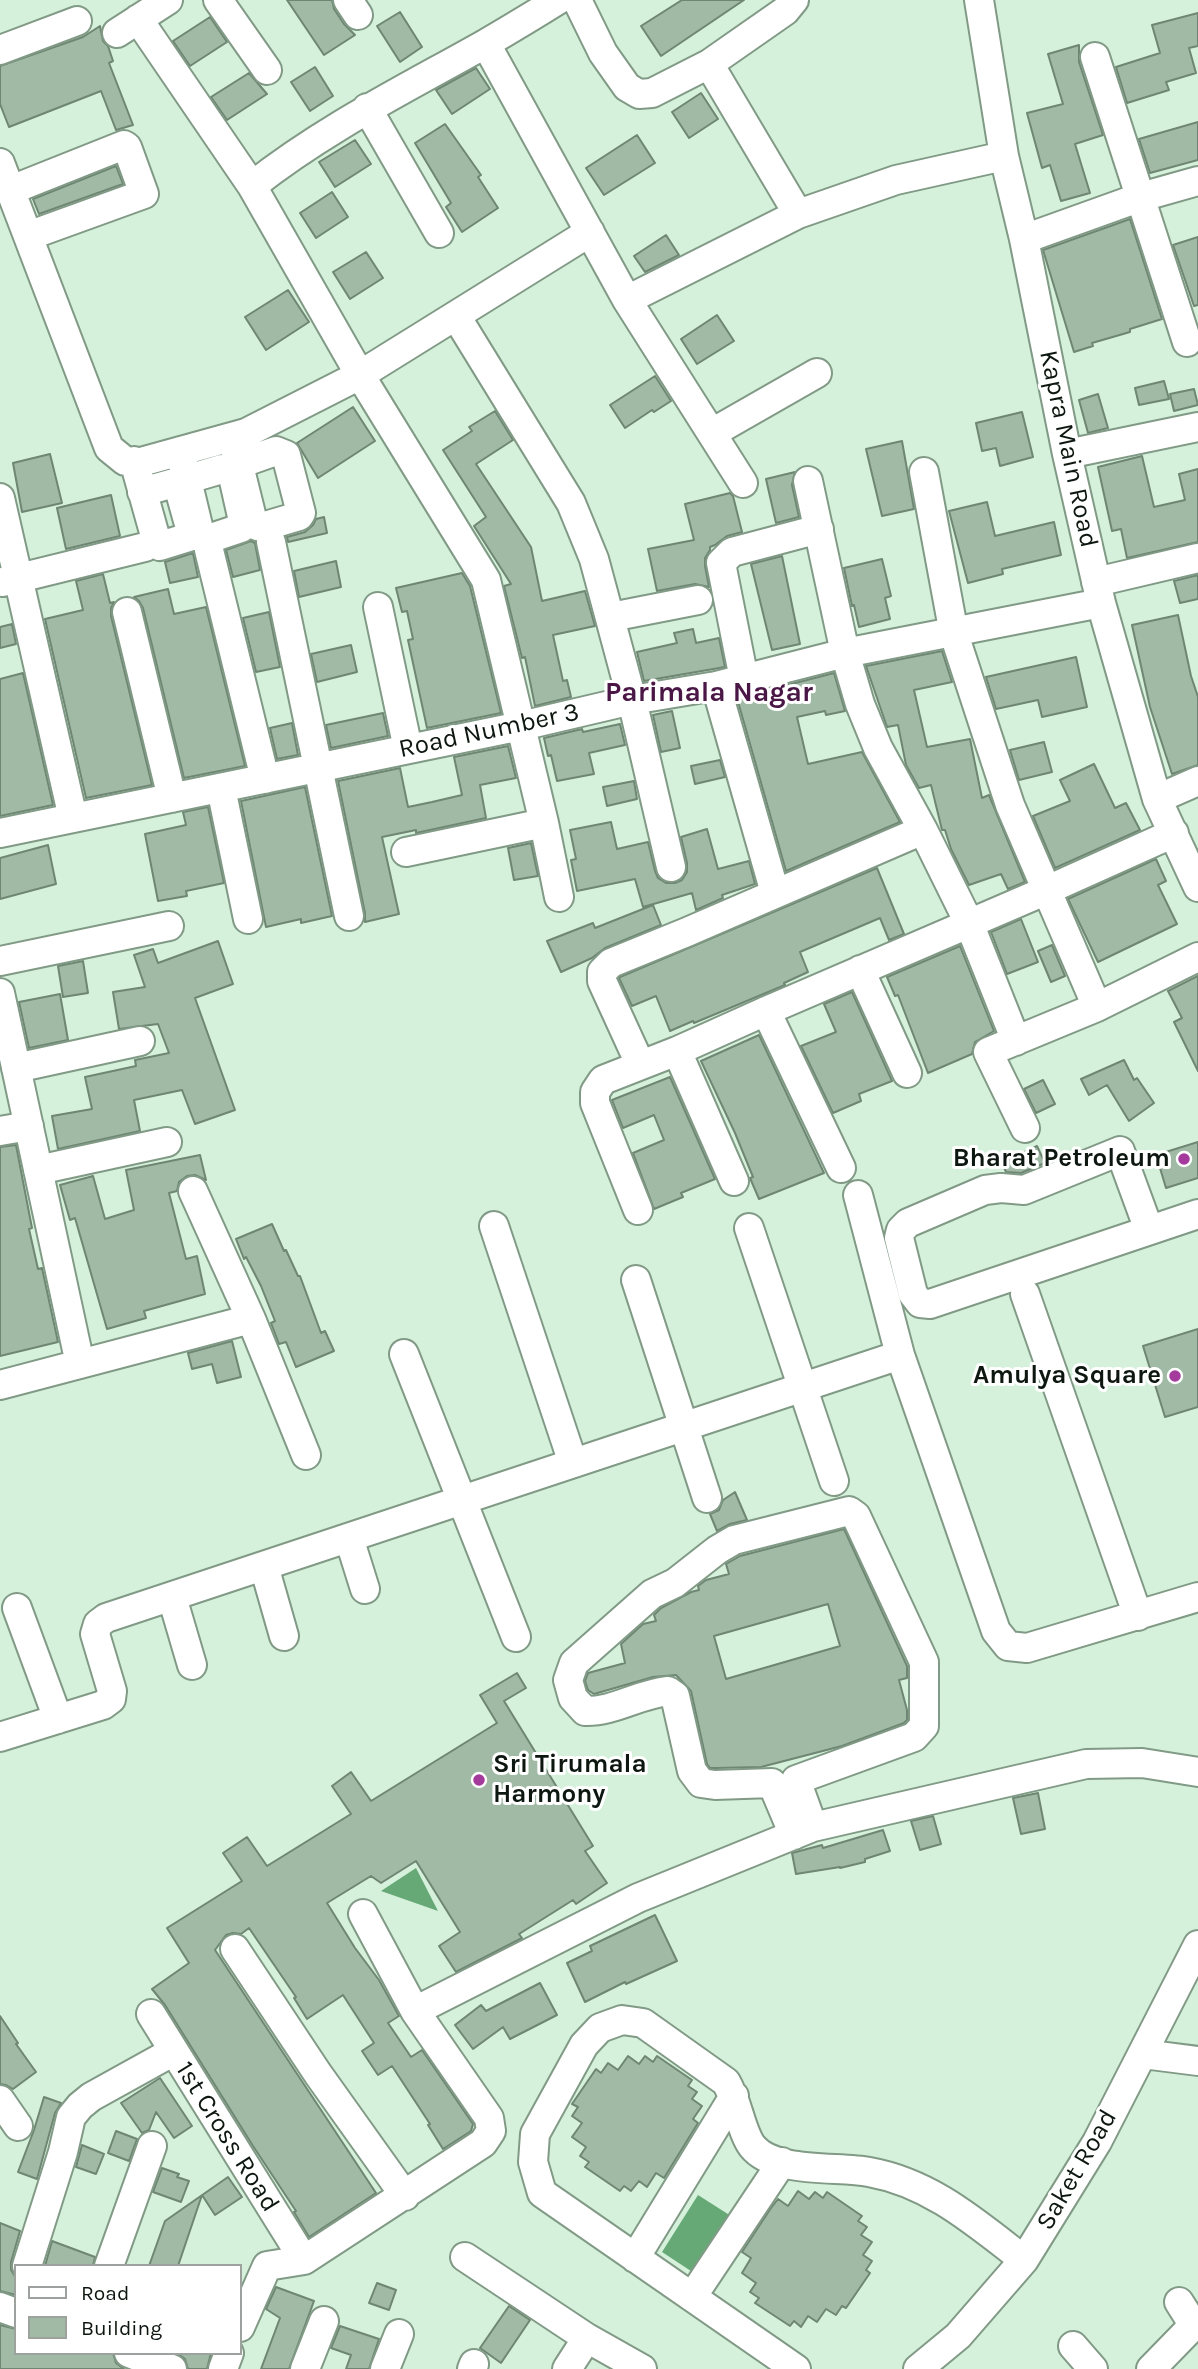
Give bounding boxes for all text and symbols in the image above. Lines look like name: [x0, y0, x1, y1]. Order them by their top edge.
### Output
street label: Kapra Main Road: [1032, 347, 1104, 551]
district label: Parimala Nagar: [605, 676, 813, 710]
street label: Road Number 3: [396, 697, 582, 765]
place label: Bharat Petroleum: [953, 1143, 1170, 1175]
marker: Bharat Petroleum: [1176, 1151, 1192, 1167]
place label: Amulya Square: [973, 1360, 1161, 1392]
marker: Amulya Square: [1167, 1368, 1183, 1384]
place label: Sri Tirumala Harmony: [493, 1749, 647, 1810]
marker: Sri Tirumala Harmony: [471, 1772, 487, 1788]
street label: 1st Cross Road: [168, 2056, 286, 2218]
street label: Saket Road: [1030, 2104, 1124, 2236]
legend: [14, 2264, 242, 2355]
text: Road: [81, 2281, 129, 2305]
text: Building: [81, 2316, 162, 2340]

